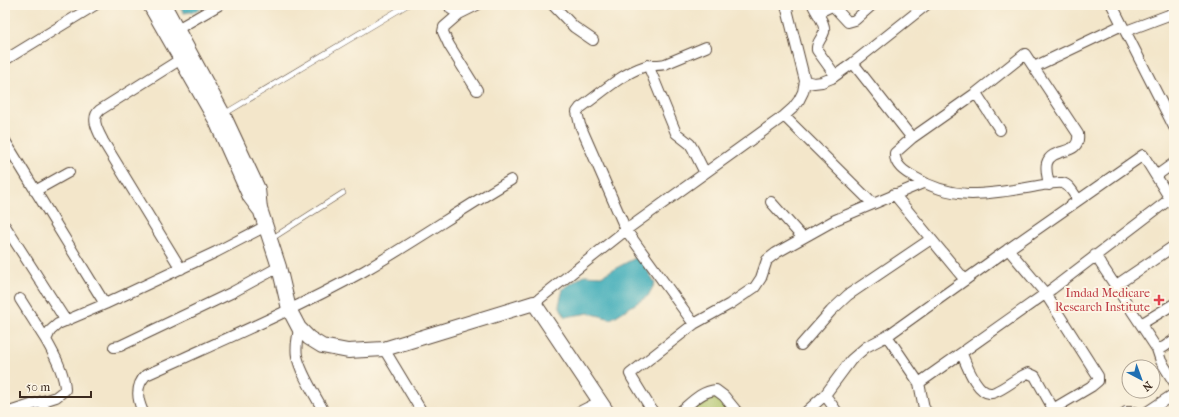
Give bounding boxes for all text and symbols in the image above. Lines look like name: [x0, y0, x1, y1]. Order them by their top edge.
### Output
place label: Imdad Medicare Research Institute: [1055, 286, 1150, 314]
marker: Imdad Medicare Research Institute: [1153, 294, 1165, 306]
north arrow: [1121, 359, 1161, 399]
scale bar: [20, 373, 91, 399]
text: N: [1139, 379, 1155, 394]
text: 50 m: [26, 380, 50, 394]

